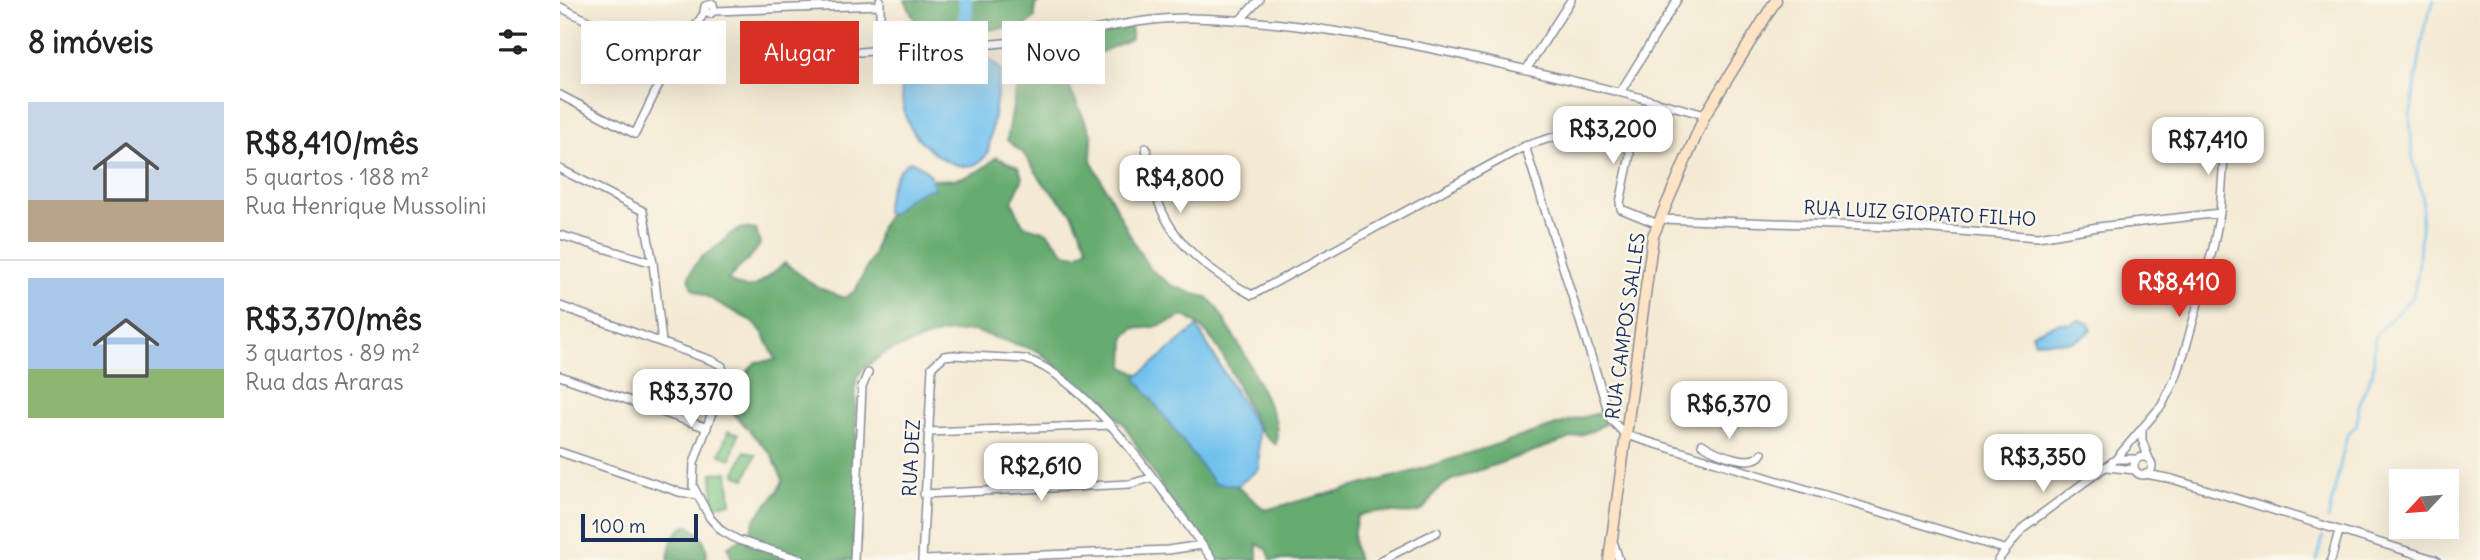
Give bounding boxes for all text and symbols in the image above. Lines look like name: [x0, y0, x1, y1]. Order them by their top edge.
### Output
chip: Comprar: [581, 21, 726, 84]
chip: Alugar: [740, 21, 859, 84]
chip: Filtros: [873, 21, 988, 84]
chip: Novo: [1002, 21, 1105, 84]
text: 8 imóveis: [28, 23, 153, 61]
icon: filters: [494, 23, 532, 61]
pin: R$3,200: [1548, 106, 1678, 166]
text: R$3,200: [1569, 114, 1657, 143]
pin: R$7,410: [2143, 118, 2273, 177]
text: R$8,410/mês: [245, 124, 419, 162]
text: R$7,410: [2168, 125, 2248, 154]
icon: home: [84, 130, 168, 214]
pin: R$4,800: [1115, 156, 1245, 215]
text: 5 quartos · 188 m²: [245, 162, 429, 191]
text: R$4,800: [1135, 163, 1225, 192]
text: Rua Henrique Mussolini: [245, 191, 487, 220]
street label: RUA LUIZ GIOPATO FILHO: [1803, 195, 2037, 231]
street label: RUA CAMPOS SALLES: [1600, 231, 1650, 421]
pin: R$8,410: [2114, 260, 2244, 319]
text: R$8,410: [2138, 267, 2220, 296]
text: R$3,370/mês: [245, 300, 422, 338]
icon: home: [84, 306, 168, 390]
text: 3 quartos · 89 m²: [245, 338, 420, 367]
text: Rua das Araras: [245, 367, 404, 396]
pin: R$3,370: [626, 370, 756, 429]
text: R$3,370: [649, 377, 733, 406]
pin: R$6,370: [1664, 382, 1794, 441]
text: R$6,370: [1687, 389, 1771, 418]
street label: RUA DEZ: [897, 419, 925, 497]
pin: R$3,350: [1978, 434, 2108, 494]
text: R$3,350: [2000, 442, 2086, 471]
pin: R$2,610: [976, 444, 1106, 503]
text: R$2,610: [1000, 451, 1082, 480]
north arrow: [2389, 469, 2459, 539]
map controls: [2389, 469, 2459, 539]
scale bar: [581, 511, 698, 543]
text: 100 m: [592, 514, 646, 538]

